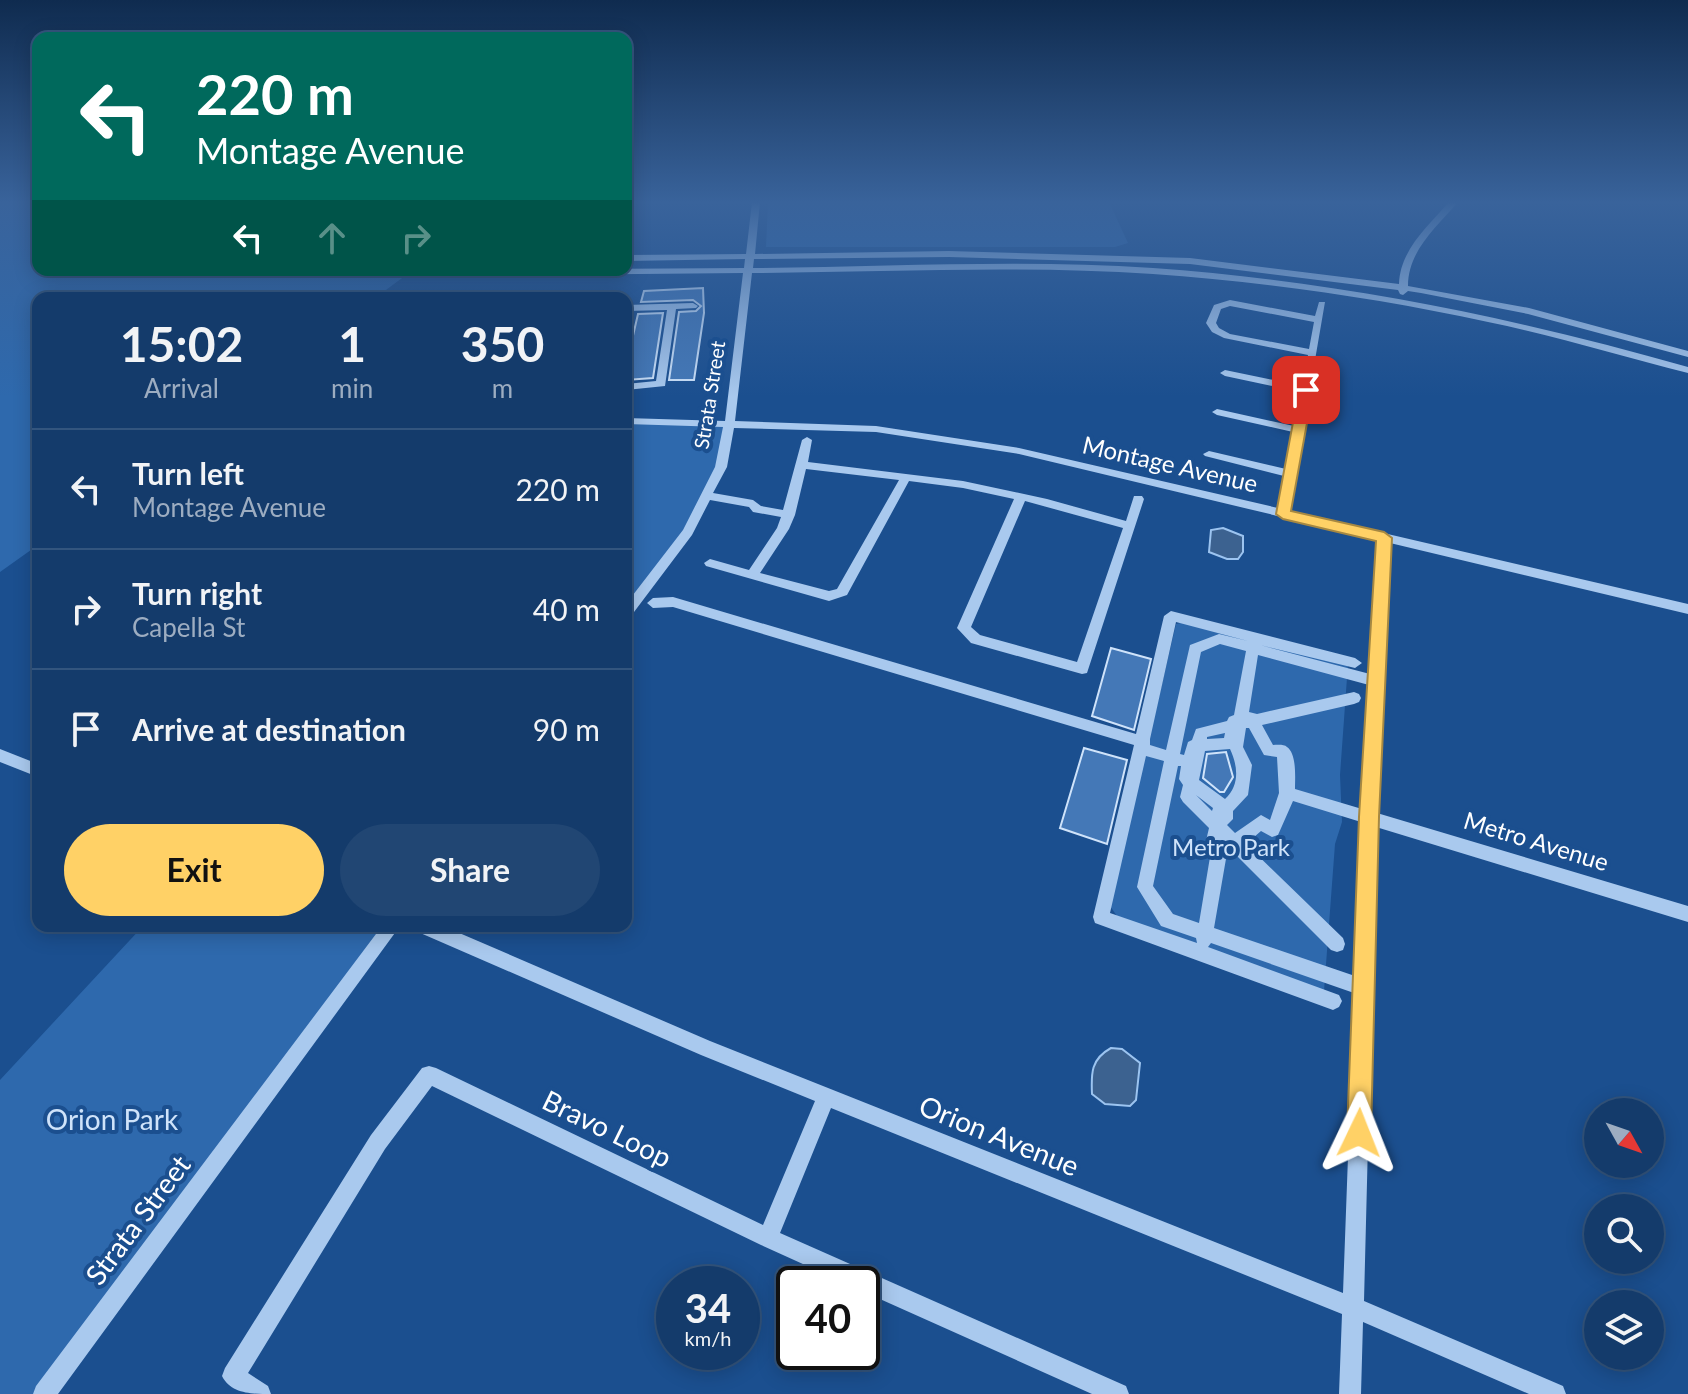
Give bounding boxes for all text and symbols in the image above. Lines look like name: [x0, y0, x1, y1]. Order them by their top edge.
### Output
text: 220 m: [196, 60, 354, 127]
icon: left: [64, 64, 168, 168]
text: Montage Avenue: [196, 128, 465, 172]
icon: left: [226, 216, 270, 260]
icon: ahead: [310, 216, 354, 260]
icon: right: [394, 216, 438, 260]
text: 15:02: [120, 315, 243, 372]
text: 1: [338, 315, 366, 372]
text: 350: [461, 315, 544, 372]
street label: Strata Street: [689, 339, 729, 451]
pin: [1272, 356, 1340, 424]
icon: arrive: [1284, 368, 1328, 412]
text: Arrival: [144, 372, 219, 404]
text: min: [331, 372, 373, 404]
text: m: [492, 372, 513, 404]
street label: Montage Avenue: [1080, 429, 1261, 498]
text: Turn left: [132, 455, 244, 491]
icon: left: [64, 467, 108, 511]
text: 220 m: [515, 471, 600, 507]
text: Montage Avenue: [132, 491, 326, 523]
text: Turn right: [132, 575, 262, 611]
icon: right: [64, 587, 108, 631]
text: 40 m: [533, 591, 600, 627]
text: Capella St: [132, 611, 245, 643]
icon: arrive: [64, 707, 108, 751]
text: Arrive at destination: [132, 711, 406, 747]
text: 90 m: [533, 711, 600, 747]
street label: Metro Avenue: [1461, 805, 1612, 876]
button: Exit: [64, 824, 324, 916]
button: Share: [340, 824, 600, 916]
park label: Metro Park: [1172, 832, 1291, 861]
street label: Bravo Loop: [537, 1082, 677, 1174]
street label: Orion Avenue: [914, 1088, 1084, 1183]
position arrow: [1317, 1091, 1401, 1175]
north arrow: [1584, 1098, 1664, 1178]
map controls: [1584, 1098, 1664, 1370]
park label: Orion Park: [46, 1102, 179, 1136]
street label: Strata Street: [78, 1148, 197, 1291]
button: search: [1584, 1194, 1664, 1274]
speed limit sign: 40: [776, 1266, 880, 1370]
text: 34: [685, 1284, 731, 1332]
button: layers: [1584, 1290, 1664, 1370]
text: km/h: [685, 1326, 731, 1350]

